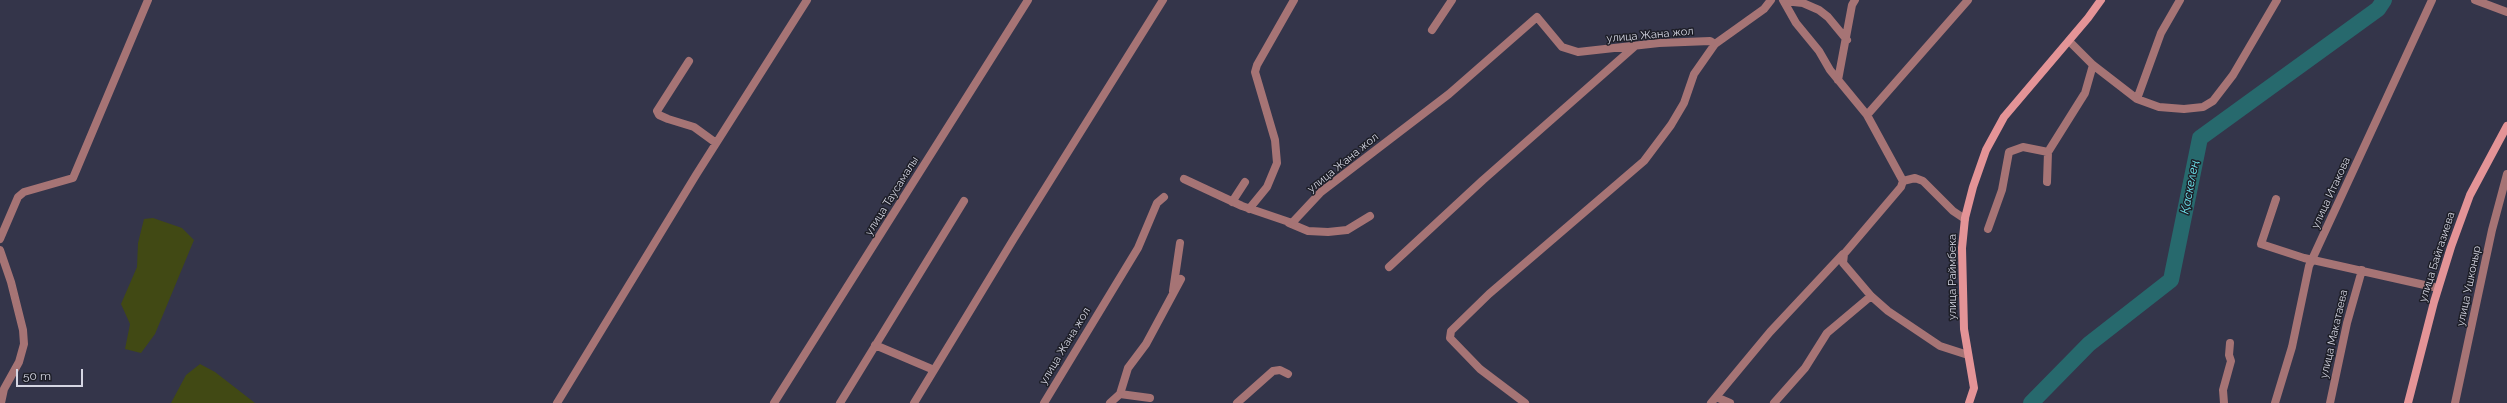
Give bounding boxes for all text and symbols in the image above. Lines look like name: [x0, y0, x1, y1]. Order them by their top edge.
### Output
street label: улица Жана жол: [1606, 25, 1694, 45]
street label: улица Жана жол: [1305, 130, 1381, 196]
street label: улица Таусамалы: [862, 154, 922, 238]
street label: улица Итакова: [2309, 155, 2353, 231]
water label: Қаскелең: [2178, 159, 2202, 215]
street label: улица Байгазиева: [2416, 210, 2458, 304]
street label: улица Раймбека: [1946, 234, 1960, 320]
street label: улица Ушконыр: [2454, 244, 2484, 328]
street label: улица Макатаева: [2317, 288, 2351, 380]
street label: улица Жана жол: [1037, 305, 1093, 387]
scale bar: [18, 361, 85, 387]
text: 50 m: [23, 369, 51, 383]

